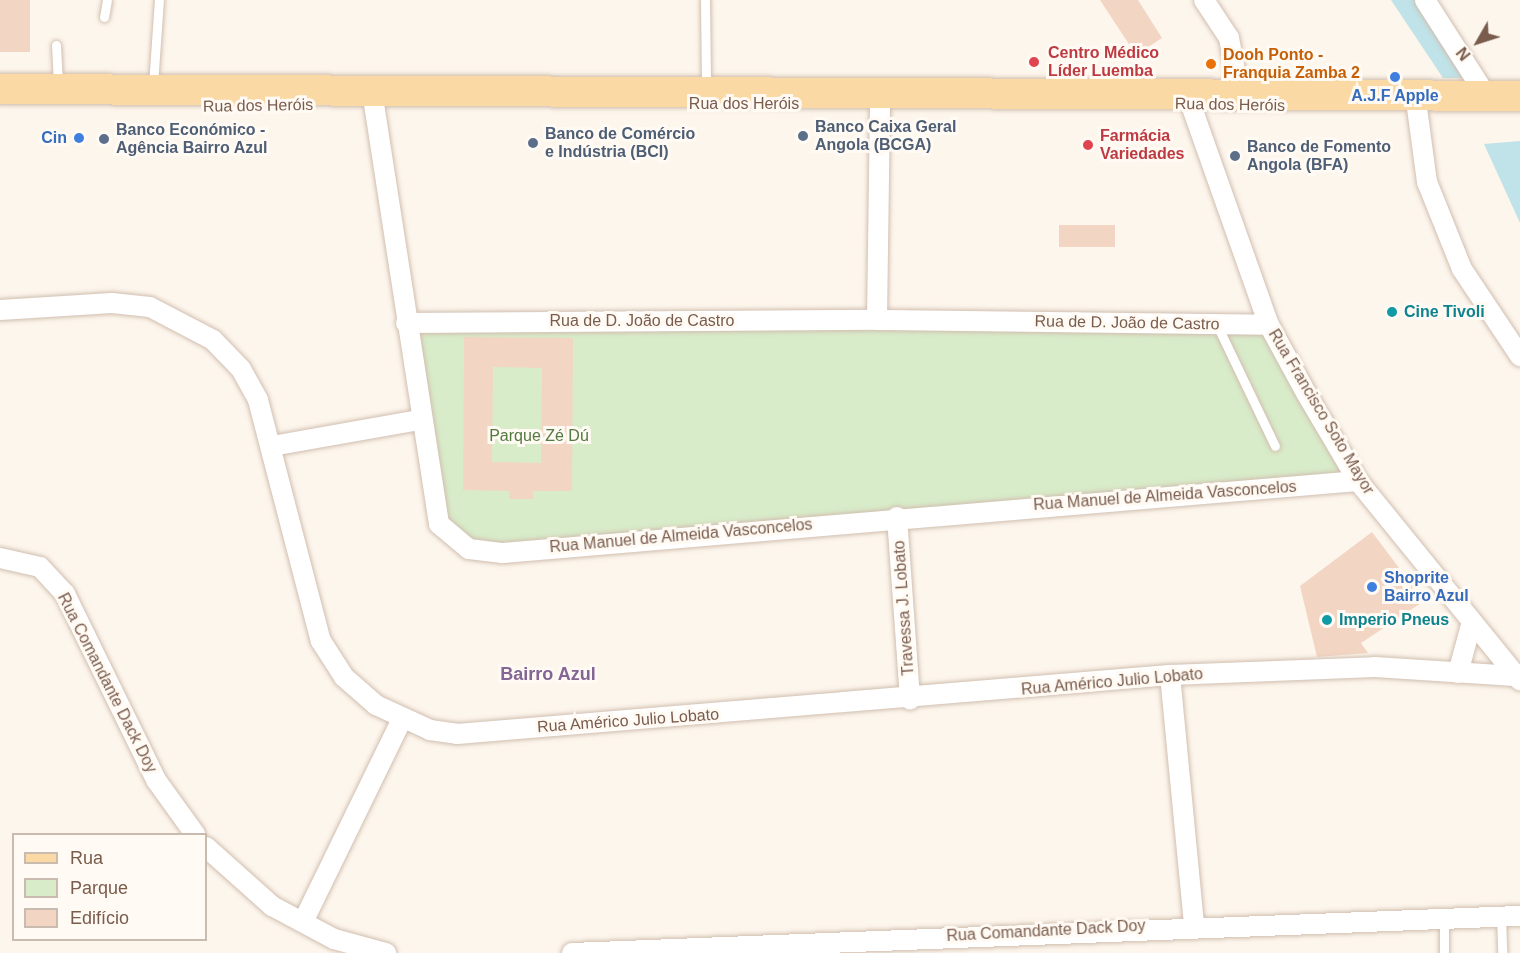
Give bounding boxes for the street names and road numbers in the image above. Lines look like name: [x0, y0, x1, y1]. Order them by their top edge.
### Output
street label: Rua dos Heróis: [689, 94, 799, 114]
street label: Rua dos Heróis: [1175, 94, 1285, 116]
street label: Rua dos Heróis: [203, 95, 313, 117]
street label: Rua de D. João de Castro: [550, 311, 734, 331]
street label: Rua de D. João de Castro: [1034, 312, 1220, 334]
street label: Rua Francisco Soto Mayor: [1264, 326, 1378, 498]
street label: Rua Manuel de Almeida Vasconcelos: [1032, 477, 1298, 515]
street label: Rua Manuel de Almeida Vasconcelos: [548, 515, 814, 557]
street label: Travessa J. Lobato: [890, 540, 918, 676]
street label: Rua Comandante Dack Doy: [53, 590, 161, 776]
street label: Rua Américo Julio Lobato: [1020, 664, 1204, 700]
street label: Rua Américo Julio Lobato: [536, 705, 720, 737]
street label: Rua Comandante Dack Doy: [946, 916, 1146, 946]

